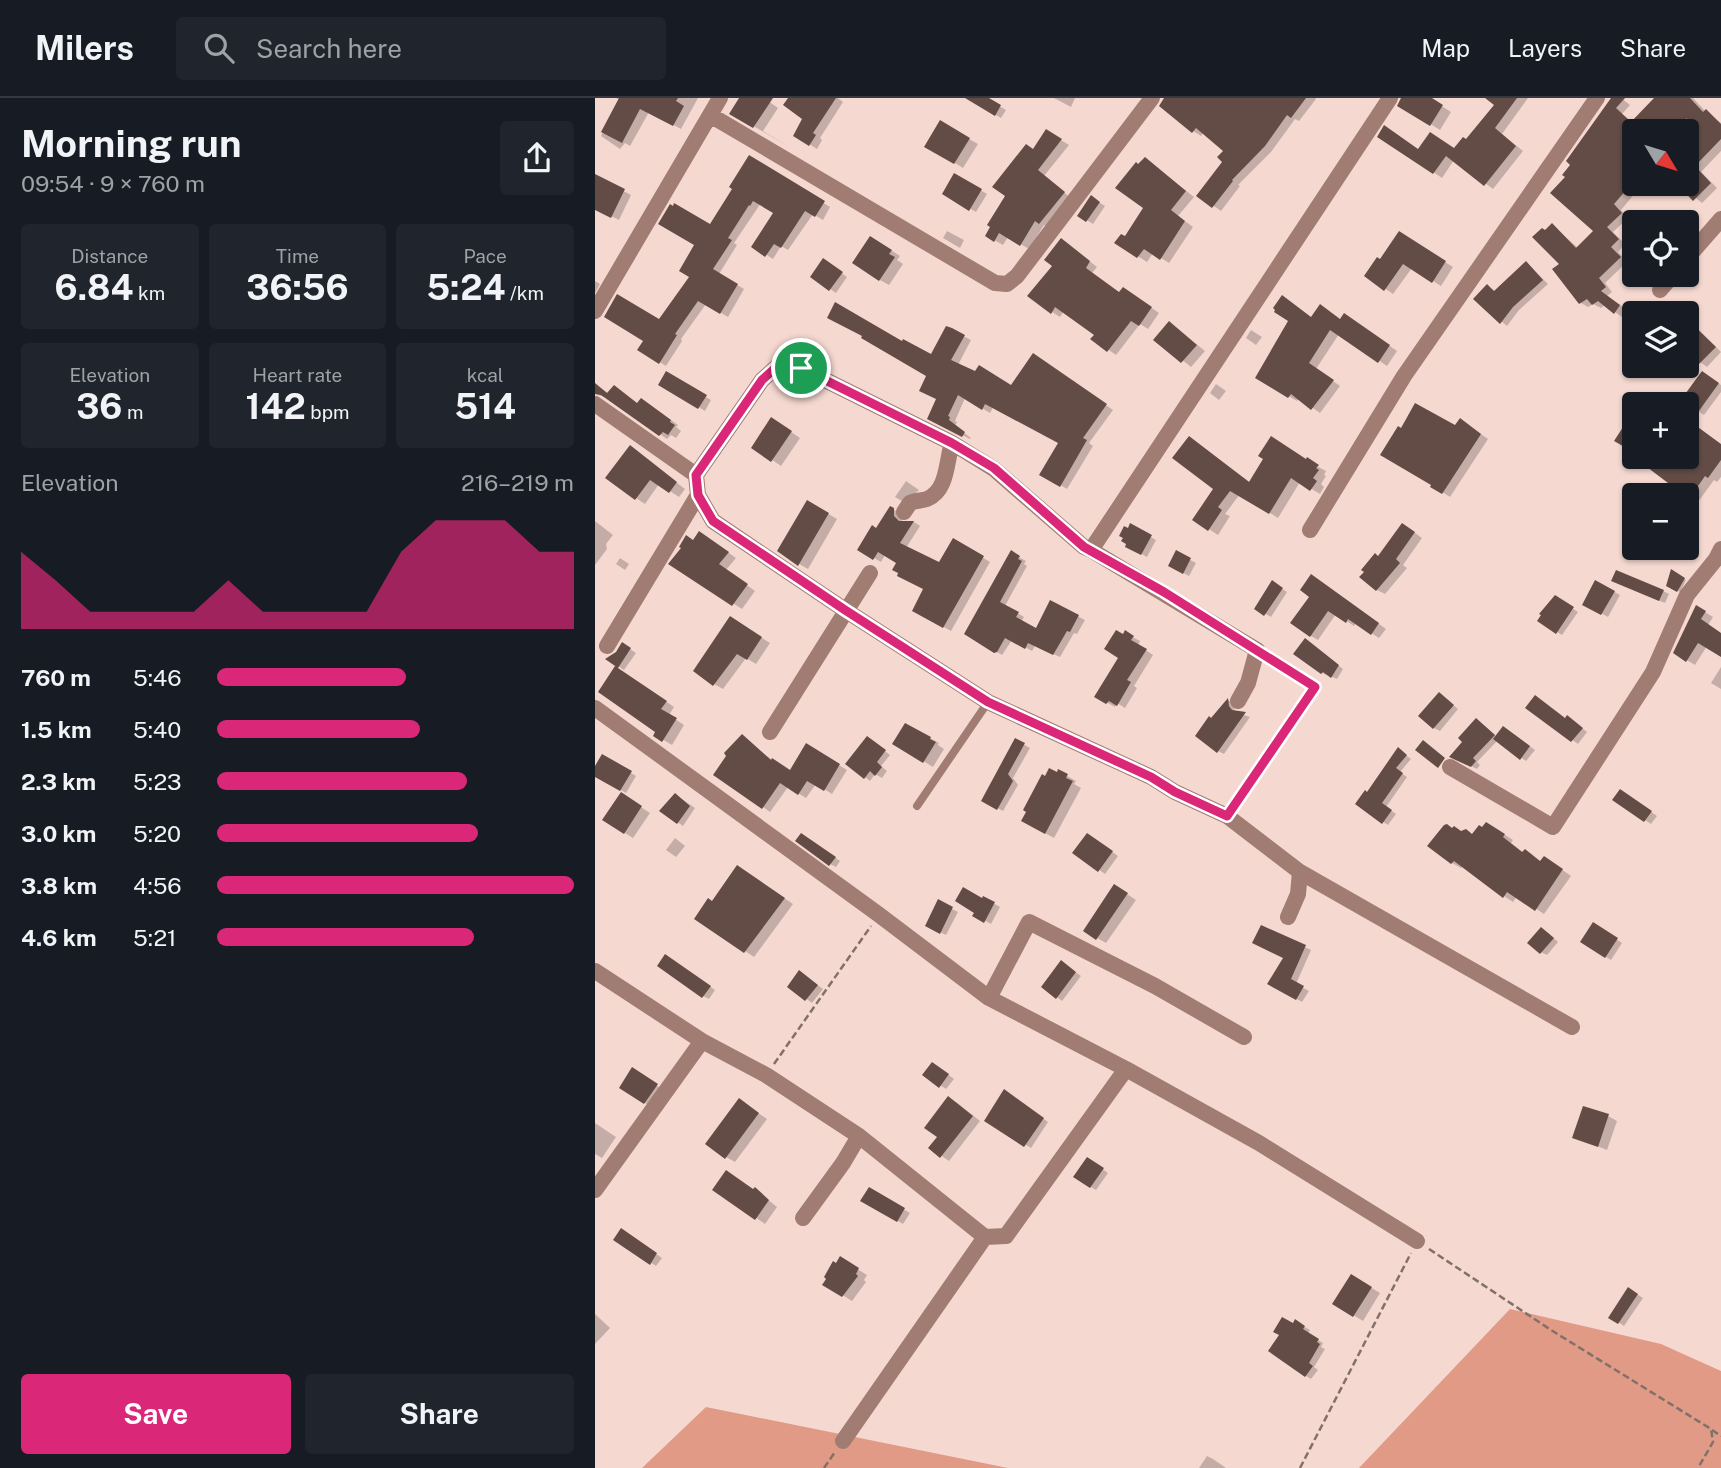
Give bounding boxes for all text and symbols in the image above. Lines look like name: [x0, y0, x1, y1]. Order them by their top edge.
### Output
search box: [176, 17, 666, 80]
text: Milers: [35, 29, 134, 67]
icon: search: [200, 29, 238, 67]
text: Search here: [256, 33, 402, 64]
text: Map: [1421, 34, 1470, 62]
text: Layers: [1508, 34, 1582, 62]
text: Share: [1620, 34, 1686, 62]
north arrow: [1622, 119, 1699, 196]
map controls: [1622, 119, 1699, 560]
text: Morning run: [21, 121, 242, 166]
button: share: [500, 121, 574, 195]
text: 09:54 · 9 × 760 m: [21, 170, 205, 197]
button: locate: [1622, 210, 1699, 287]
text: Distance: [71, 245, 148, 267]
text: Time: [276, 245, 319, 267]
text: Pace: [463, 245, 507, 267]
text: 6.84: [55, 267, 133, 308]
text: 36:56: [246, 267, 349, 308]
text: 5:24: [426, 267, 505, 308]
text: km: [133, 282, 165, 304]
text: /km: [505, 282, 544, 304]
button: layers: [1622, 301, 1699, 378]
pin: [771, 338, 831, 398]
icon: arrive: [782, 349, 820, 387]
text: Elevation: [70, 364, 150, 386]
text: Heart rate: [253, 364, 342, 386]
text: kcal: [467, 364, 504, 386]
text: 36: [76, 386, 122, 427]
text: 142: [246, 386, 306, 427]
text: 514: [454, 386, 516, 427]
button: +: [1622, 392, 1699, 469]
text: m: [122, 401, 144, 423]
text: bpm: [306, 401, 349, 423]
text: Elevation: [21, 469, 119, 496]
text: 216–219 m: [461, 469, 574, 496]
button: −: [1622, 483, 1699, 560]
text: 760 m: [21, 664, 91, 691]
text: 5:46: [133, 664, 182, 691]
text: 1.5 km: [21, 716, 92, 743]
text: 5:40: [133, 716, 181, 743]
text: 2.3 km: [21, 768, 96, 795]
text: 5:23: [133, 768, 182, 795]
text: 3.0 km: [21, 820, 96, 847]
text: 5:20: [133, 820, 181, 847]
text: 3.8 km: [21, 872, 97, 899]
text: 4:56: [133, 872, 182, 899]
text: 4.6 km: [21, 924, 97, 951]
text: 5:21: [133, 924, 176, 951]
button: Save: [21, 1374, 291, 1454]
button: Share: [305, 1374, 574, 1454]

